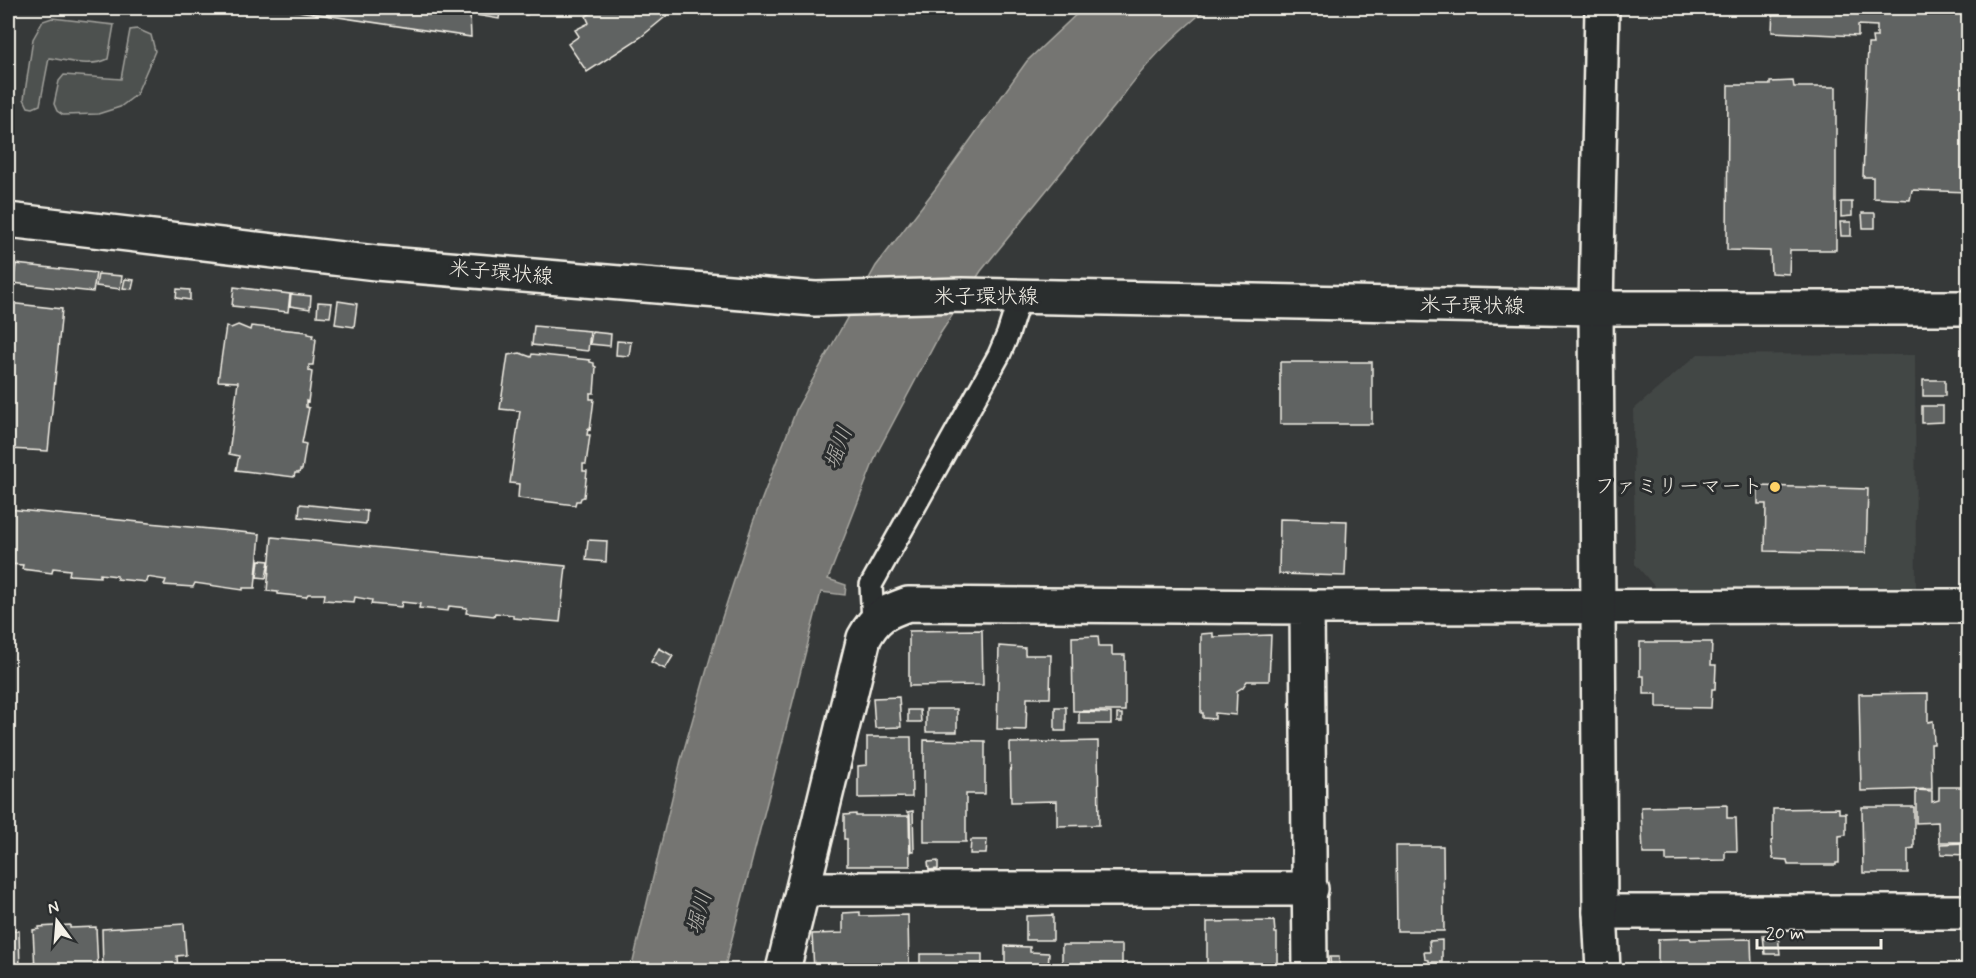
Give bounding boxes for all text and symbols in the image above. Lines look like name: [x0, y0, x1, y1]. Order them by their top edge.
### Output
street label: 米子環状線: [447, 254, 555, 292]
street label: 米子環状線: [934, 283, 1039, 311]
street label: 米子環状線: [1419, 291, 1525, 321]
water label: 堀川: [818, 422, 860, 474]
place label: ファミリーマート: [1595, 473, 1763, 501]
marker: ファミリーマート: [1768, 480, 1782, 494]
water label: 堀川: [681, 888, 719, 938]
north arrow: [27, 891, 87, 951]
text: N: [45, 896, 61, 920]
scale bar: [1757, 912, 1882, 950]
text: 20 m: [1766, 922, 1804, 946]

